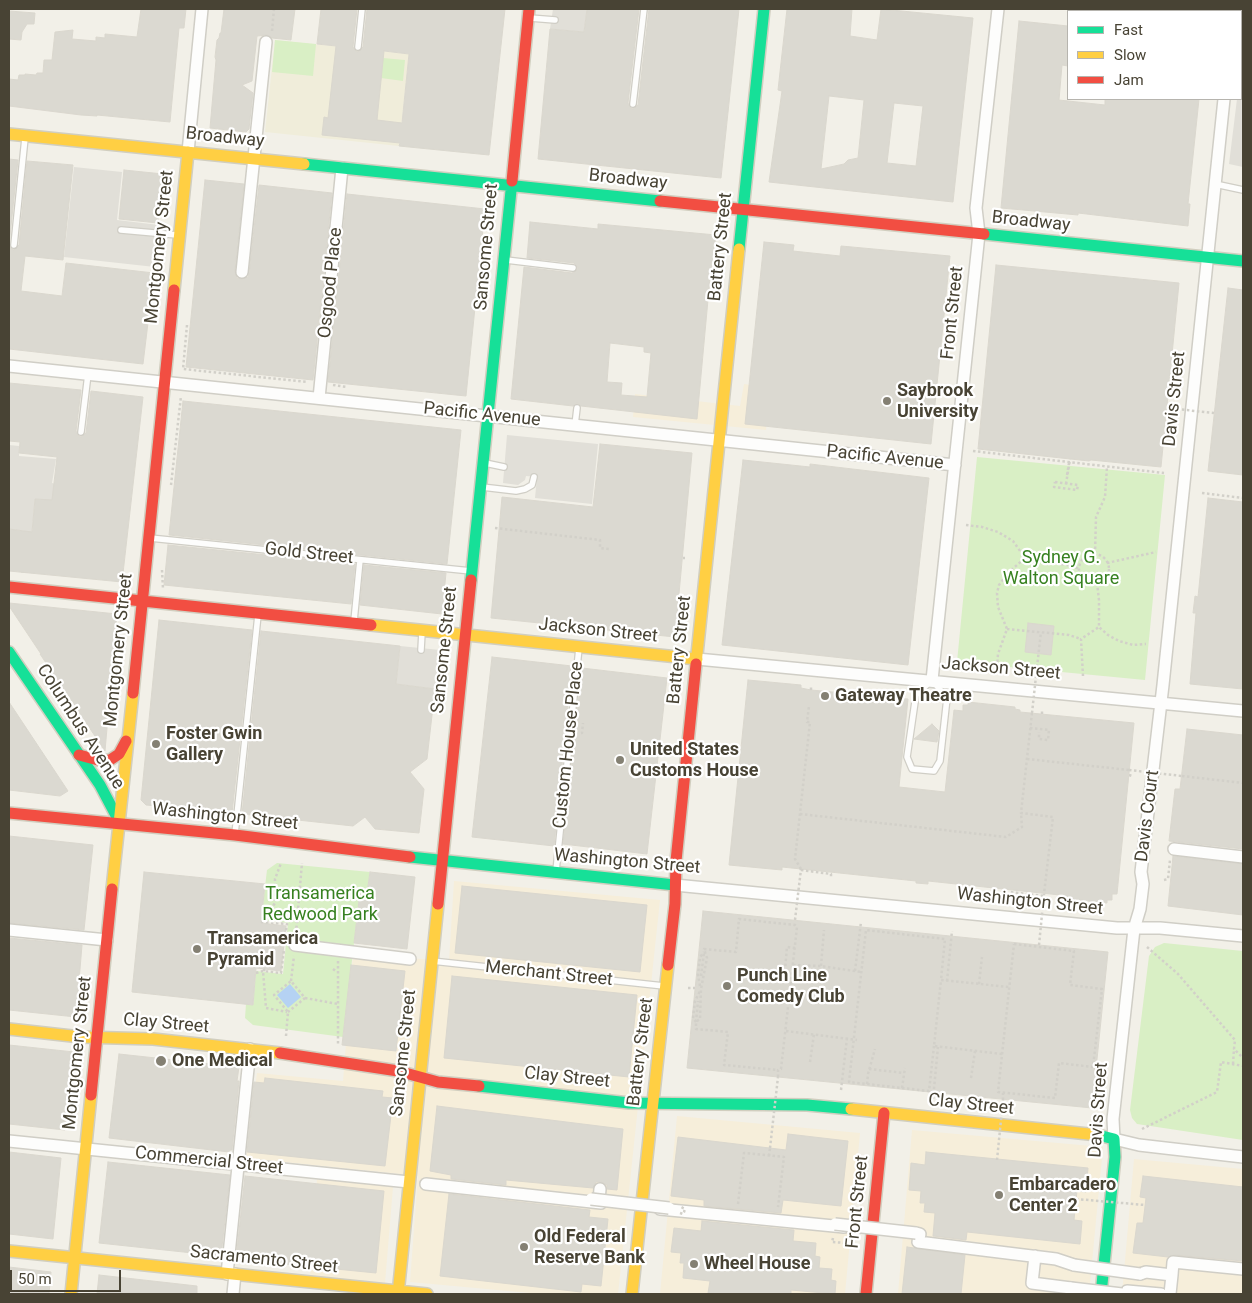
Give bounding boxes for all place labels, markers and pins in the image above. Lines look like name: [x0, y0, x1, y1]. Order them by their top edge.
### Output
place label: Saybrook University: [897, 380, 978, 422]
marker: Saybrook University: [881, 395, 893, 407]
place label: Gateway Theatre: [835, 685, 972, 707]
marker: Gateway Theatre: [819, 690, 831, 702]
place label: Foster Gwin Gallery: [166, 723, 262, 766]
marker: Foster Gwin Gallery: [150, 738, 162, 750]
place label: United States Customs House: [630, 739, 758, 782]
marker: United States Customs House: [614, 754, 626, 766]
place label: Transamerica Pyramid: [207, 928, 318, 971]
marker: Transamerica Pyramid: [191, 943, 203, 955]
place label: Punch Line Comedy Club: [737, 965, 845, 1008]
marker: Punch Line Comedy Club: [721, 980, 733, 992]
place label: One Medical: [172, 1050, 273, 1072]
marker: One Medical: [154, 1054, 168, 1068]
place label: Embarcadero Center 2: [1009, 1174, 1116, 1216]
marker: Embarcadero Center 2: [993, 1189, 1005, 1201]
place label: Old Federal Reserve Bank: [534, 1226, 645, 1268]
marker: Old Federal Reserve Bank: [518, 1241, 530, 1253]
place label: Wheel House: [704, 1253, 810, 1275]
marker: Wheel House: [688, 1258, 700, 1270]

